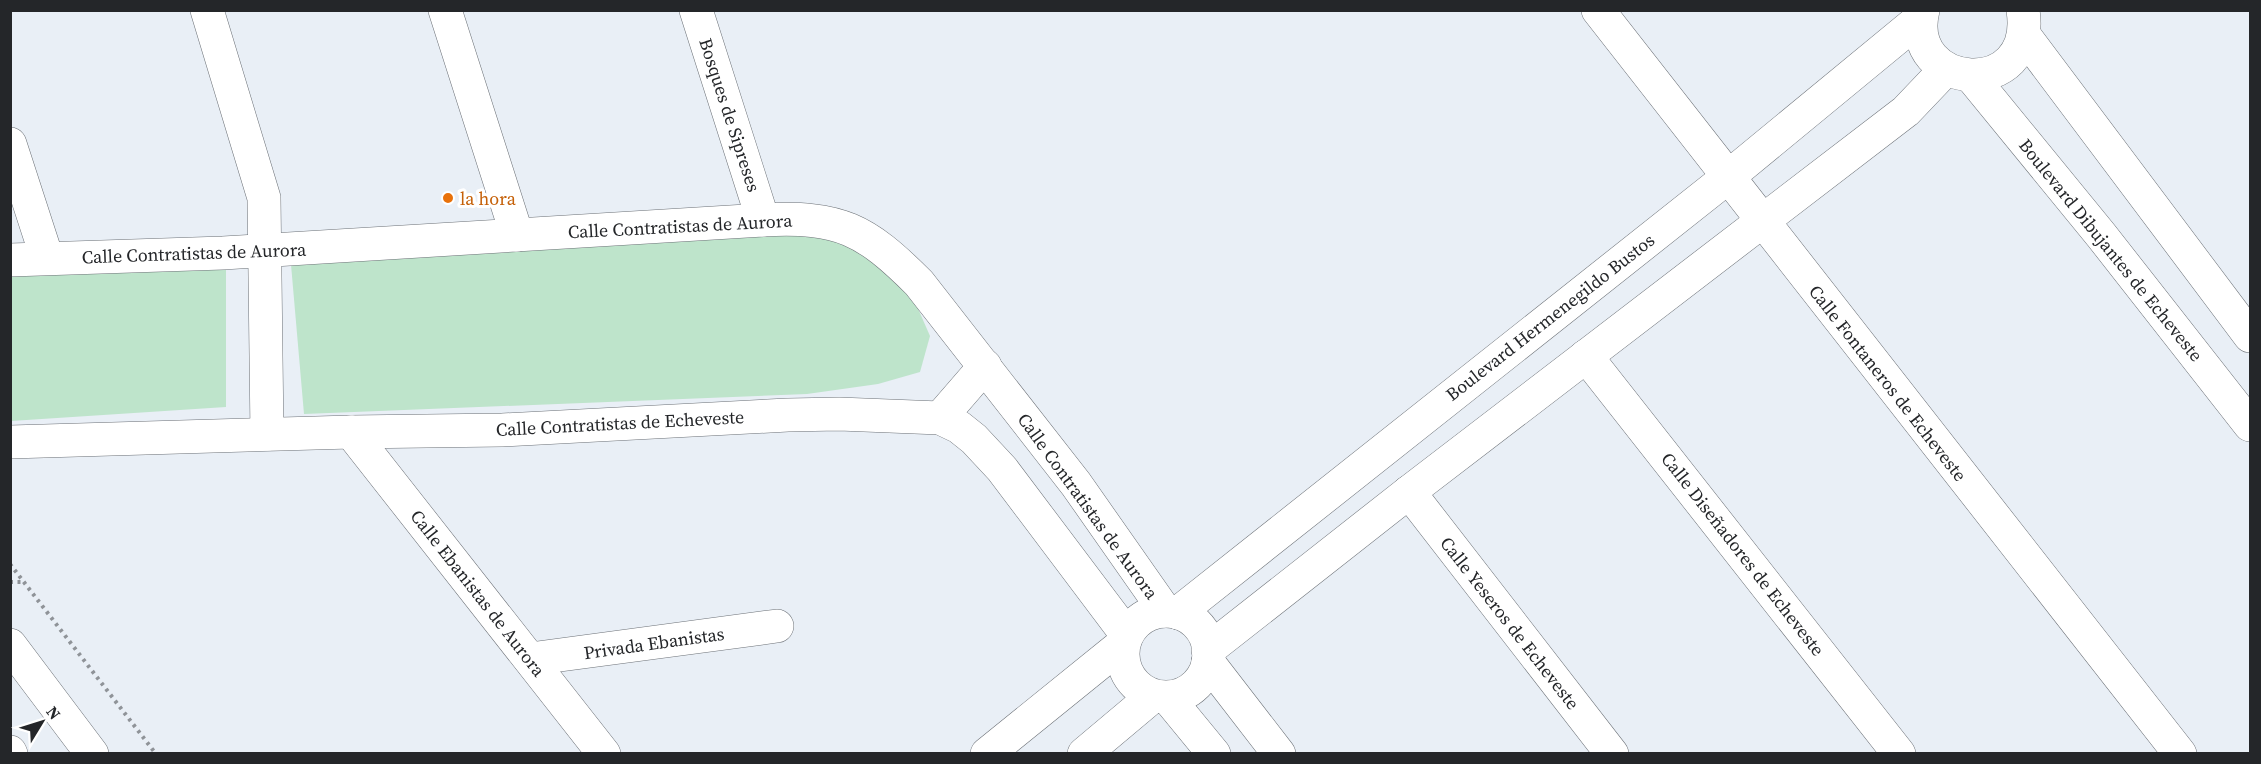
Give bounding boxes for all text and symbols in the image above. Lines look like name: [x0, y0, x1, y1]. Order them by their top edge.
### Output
street label: Bosques de Sipreses: [693, 35, 767, 195]
street label: Boulevard Dibujantes de Echeveste: [2013, 133, 2209, 367]
place label: la hora: [460, 186, 517, 211]
marker: la hora: [441, 191, 455, 205]
street label: Calle Contratistas de Aurora: [567, 208, 794, 244]
street label: Boulevard Hermenegildo Bustos: [1440, 227, 1660, 407]
street label: Calle Contratistas de Aurora: [81, 237, 308, 269]
street label: Calle Fontaneros de Echeveste: [1803, 280, 1973, 486]
street label: Calle Contratistas de Echeveste: [495, 404, 745, 442]
street label: Calle Contratistas de Aurora: [1012, 408, 1165, 605]
street label: Calle Diseñadores de Echeveste: [1656, 447, 1830, 661]
street label: Calle Ebanistas de Aurora: [405, 504, 552, 682]
street label: Calle Yeseros de Echeveste: [1435, 531, 1585, 715]
street label: Privada Ebanistas: [582, 621, 726, 665]
north arrow: [12, 692, 72, 752]
text: N: [42, 701, 66, 724]

